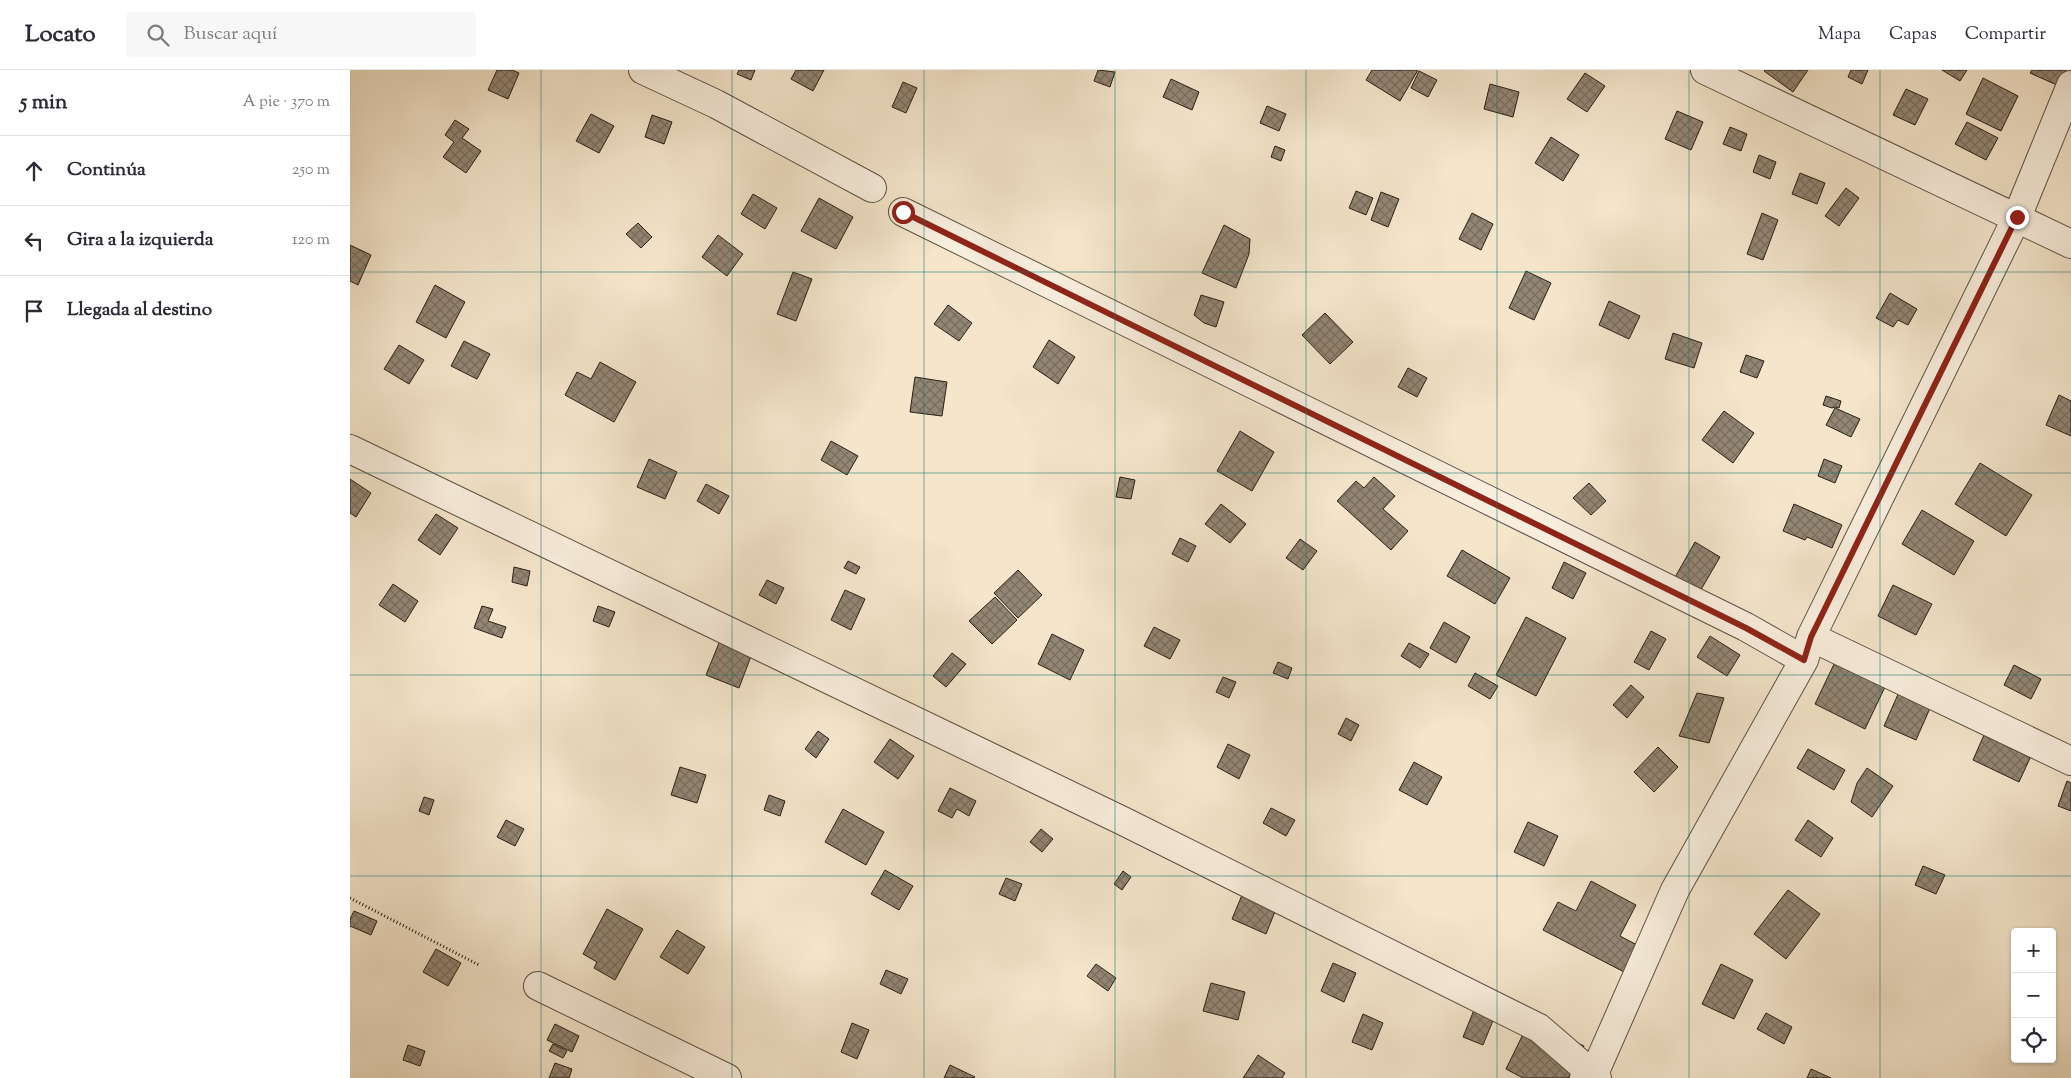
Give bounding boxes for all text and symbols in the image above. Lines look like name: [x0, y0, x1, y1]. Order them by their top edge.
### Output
search box: [126, 12, 476, 57]
text: Locato: [25, 18, 96, 52]
icon: search: [144, 21, 172, 49]
text: Buscar aquí: [184, 21, 278, 48]
text: Mapa: [1818, 22, 1861, 48]
text: Capas: [1889, 22, 1937, 48]
text: Compartir: [1965, 22, 2046, 48]
text: 5 min: [20, 88, 67, 118]
text: A pie · 370 m: [243, 91, 330, 114]
icon: ahead: [20, 157, 48, 185]
text: Continúa: [67, 157, 146, 184]
text: 250 m: [292, 159, 330, 182]
route start: [892, 201, 915, 224]
route end: [2006, 206, 2029, 229]
icon: left: [20, 227, 48, 255]
text: Gira a la izquierda: [67, 227, 213, 254]
text: 120 m: [292, 229, 330, 252]
icon: arrive: [20, 297, 48, 325]
text: Llegada al destino: [67, 297, 212, 324]
map controls: [2011, 928, 2056, 1063]
button: +: [2011, 928, 2056, 973]
button: −: [2011, 973, 2056, 1018]
button: locate: [2011, 1018, 2056, 1063]

